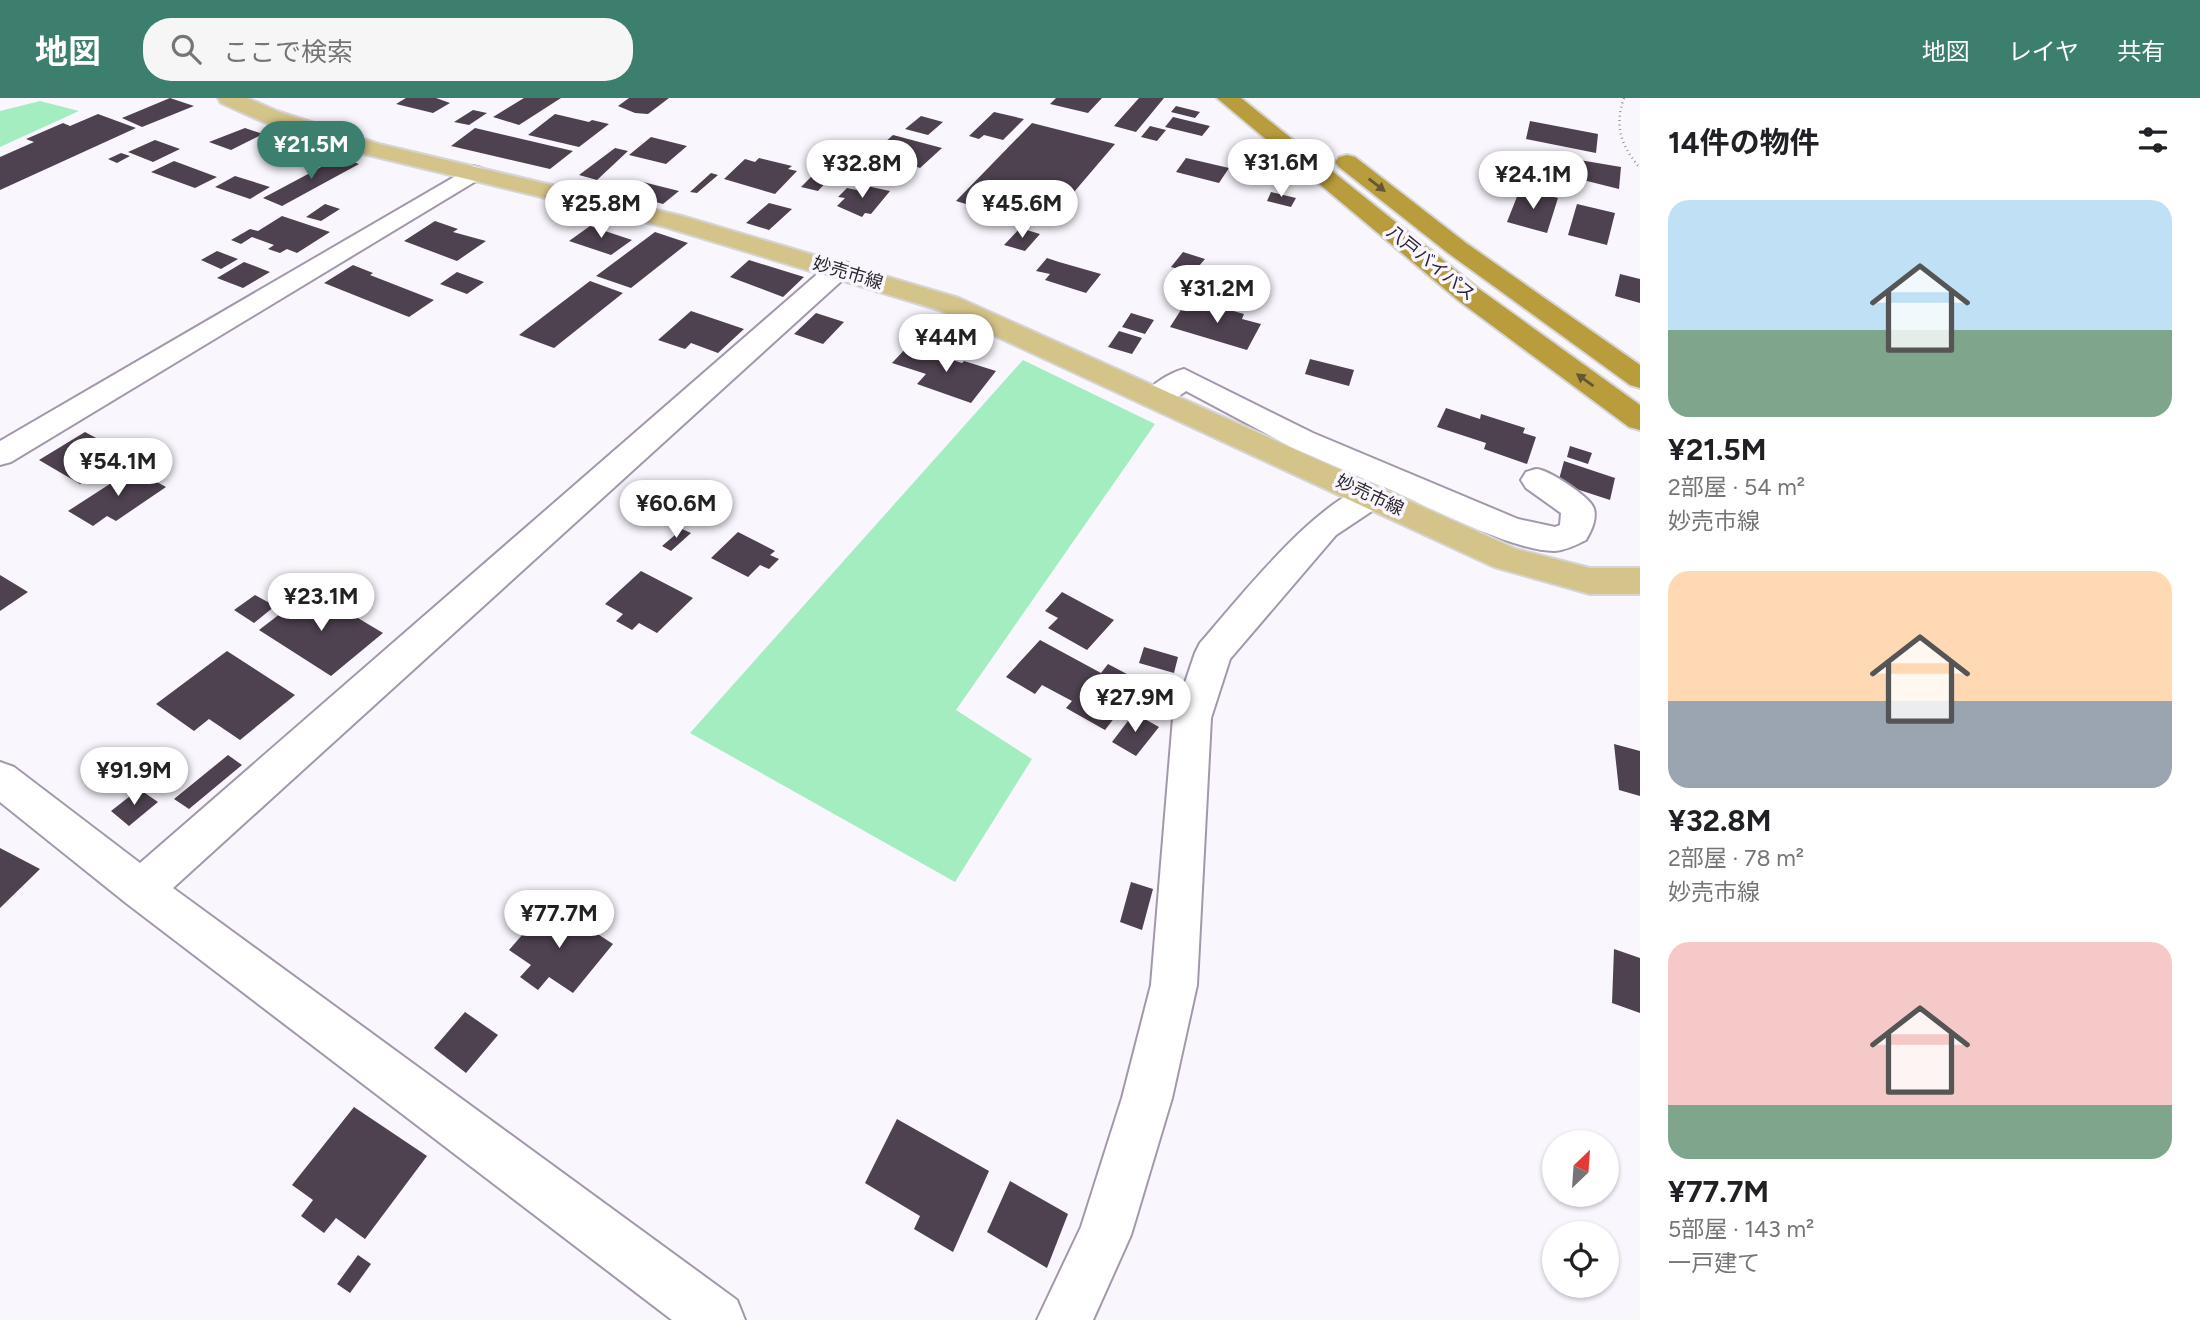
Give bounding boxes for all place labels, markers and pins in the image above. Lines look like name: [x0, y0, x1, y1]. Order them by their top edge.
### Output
pin: ¥21.5M: [254, 122, 368, 181]
pin: ¥32.8M: [805, 140, 919, 200]
pin: ¥31.6M: [1224, 140, 1338, 199]
pin: ¥24.1M: [1476, 152, 1590, 211]
pin: ¥25.8M: [544, 180, 658, 240]
pin: ¥45.6M: [965, 180, 1079, 240]
pin: ¥31.2M: [1160, 266, 1274, 325]
pin: ¥44M: [905, 314, 987, 374]
pin: ¥54.1M: [61, 438, 175, 498]
pin: ¥60.6M: [619, 480, 733, 540]
pin: ¥23.1M: [264, 574, 378, 633]
pin: ¥27.9M: [1078, 674, 1192, 734]
pin: ¥91.9M: [77, 748, 191, 807]
pin: ¥77.7M: [502, 890, 616, 950]

